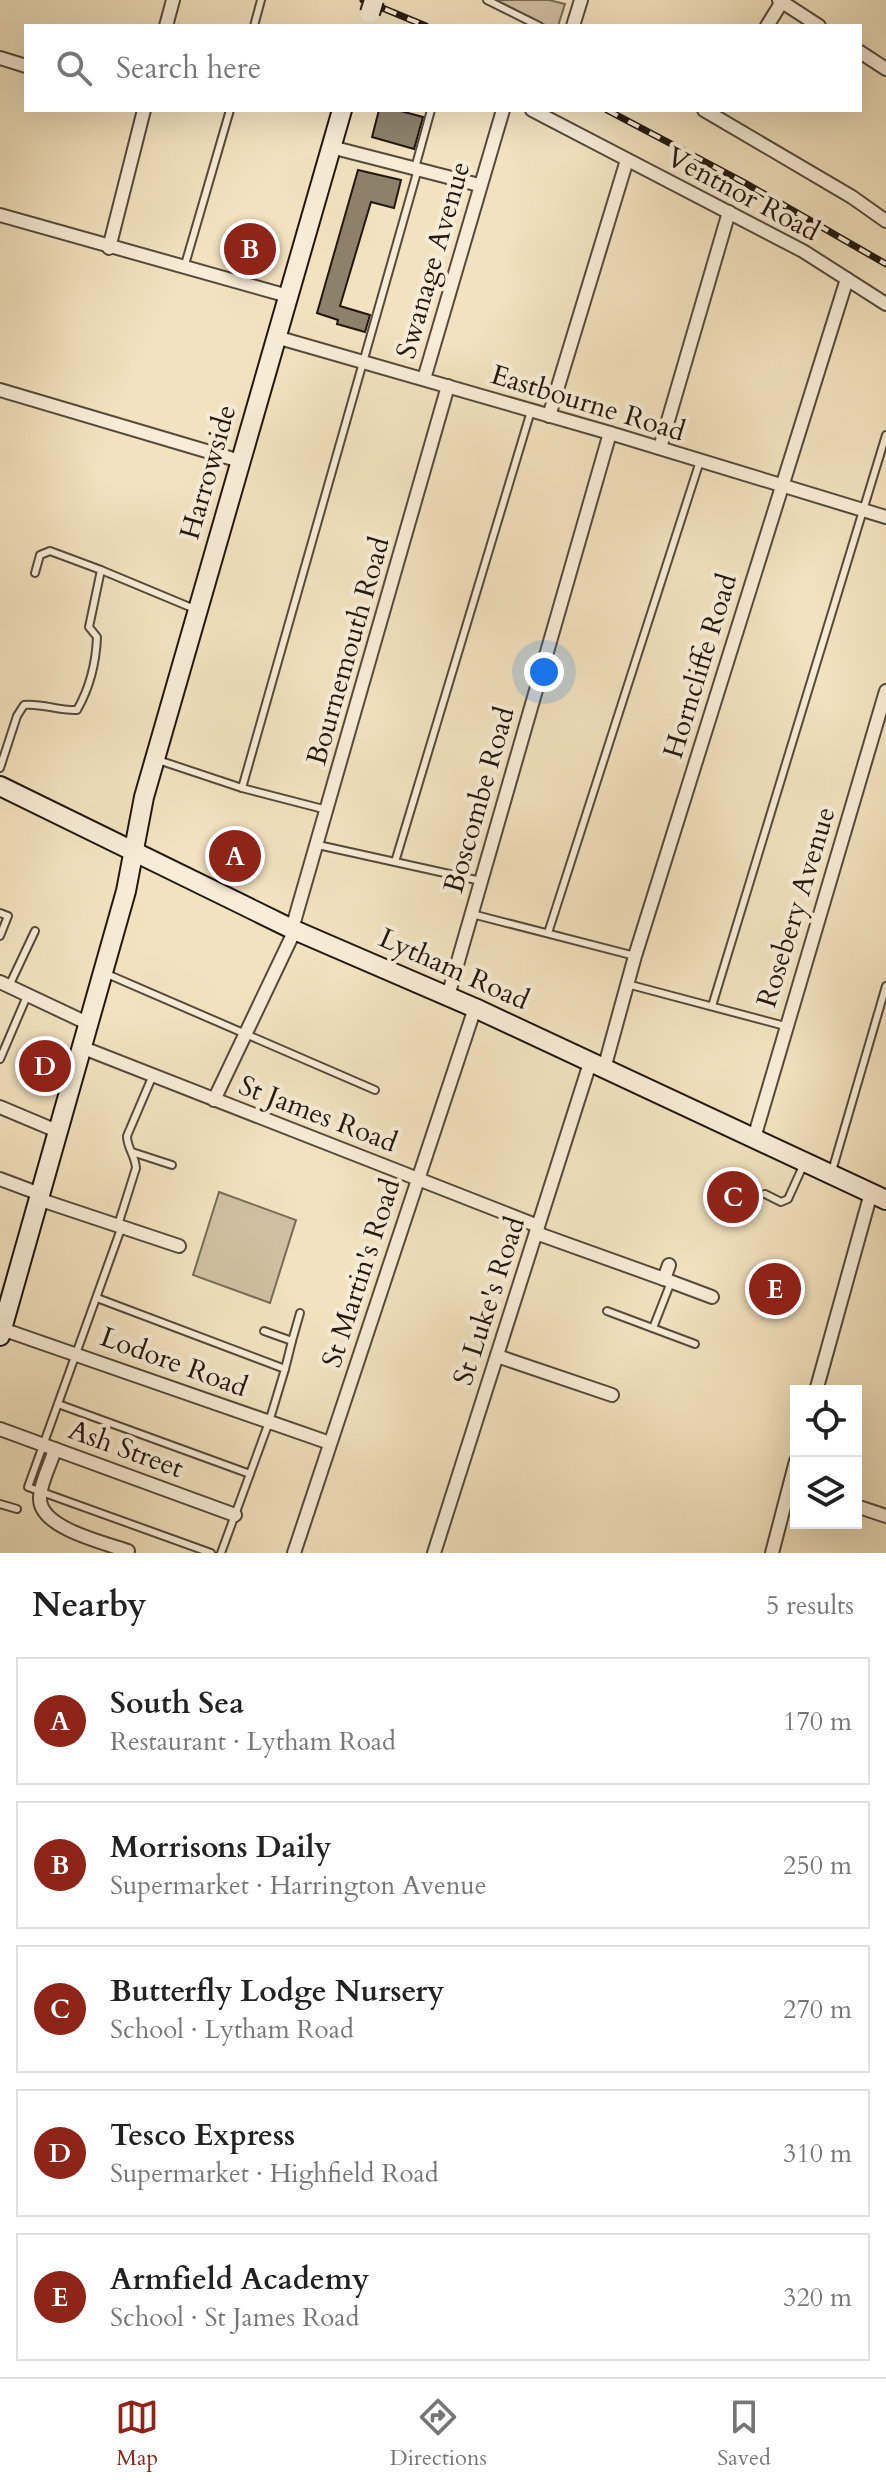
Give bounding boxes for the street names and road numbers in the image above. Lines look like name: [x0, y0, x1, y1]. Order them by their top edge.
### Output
street label: Ventnor Road: [660, 138, 826, 250]
street label: Swanage Avenue: [387, 157, 479, 363]
street label: Eastbourne Road: [486, 355, 690, 451]
street label: Harrowside: [171, 400, 245, 544]
street label: Bournemouth Road: [297, 532, 399, 770]
street label: Horncliffe Road: [654, 569, 746, 763]
street label: Boscombe Road: [434, 702, 524, 897]
street label: Rosebery Avenue: [747, 802, 845, 1012]
street label: Lytham Road: [373, 919, 535, 1019]
street label: St James Road: [233, 1066, 403, 1162]
street label: St Martin's Road: [313, 1174, 409, 1372]
street label: St Luke's Road: [444, 1212, 534, 1390]
street label: Lodore Road: [95, 1318, 253, 1406]
street label: Ash Street: [63, 1411, 189, 1487]

